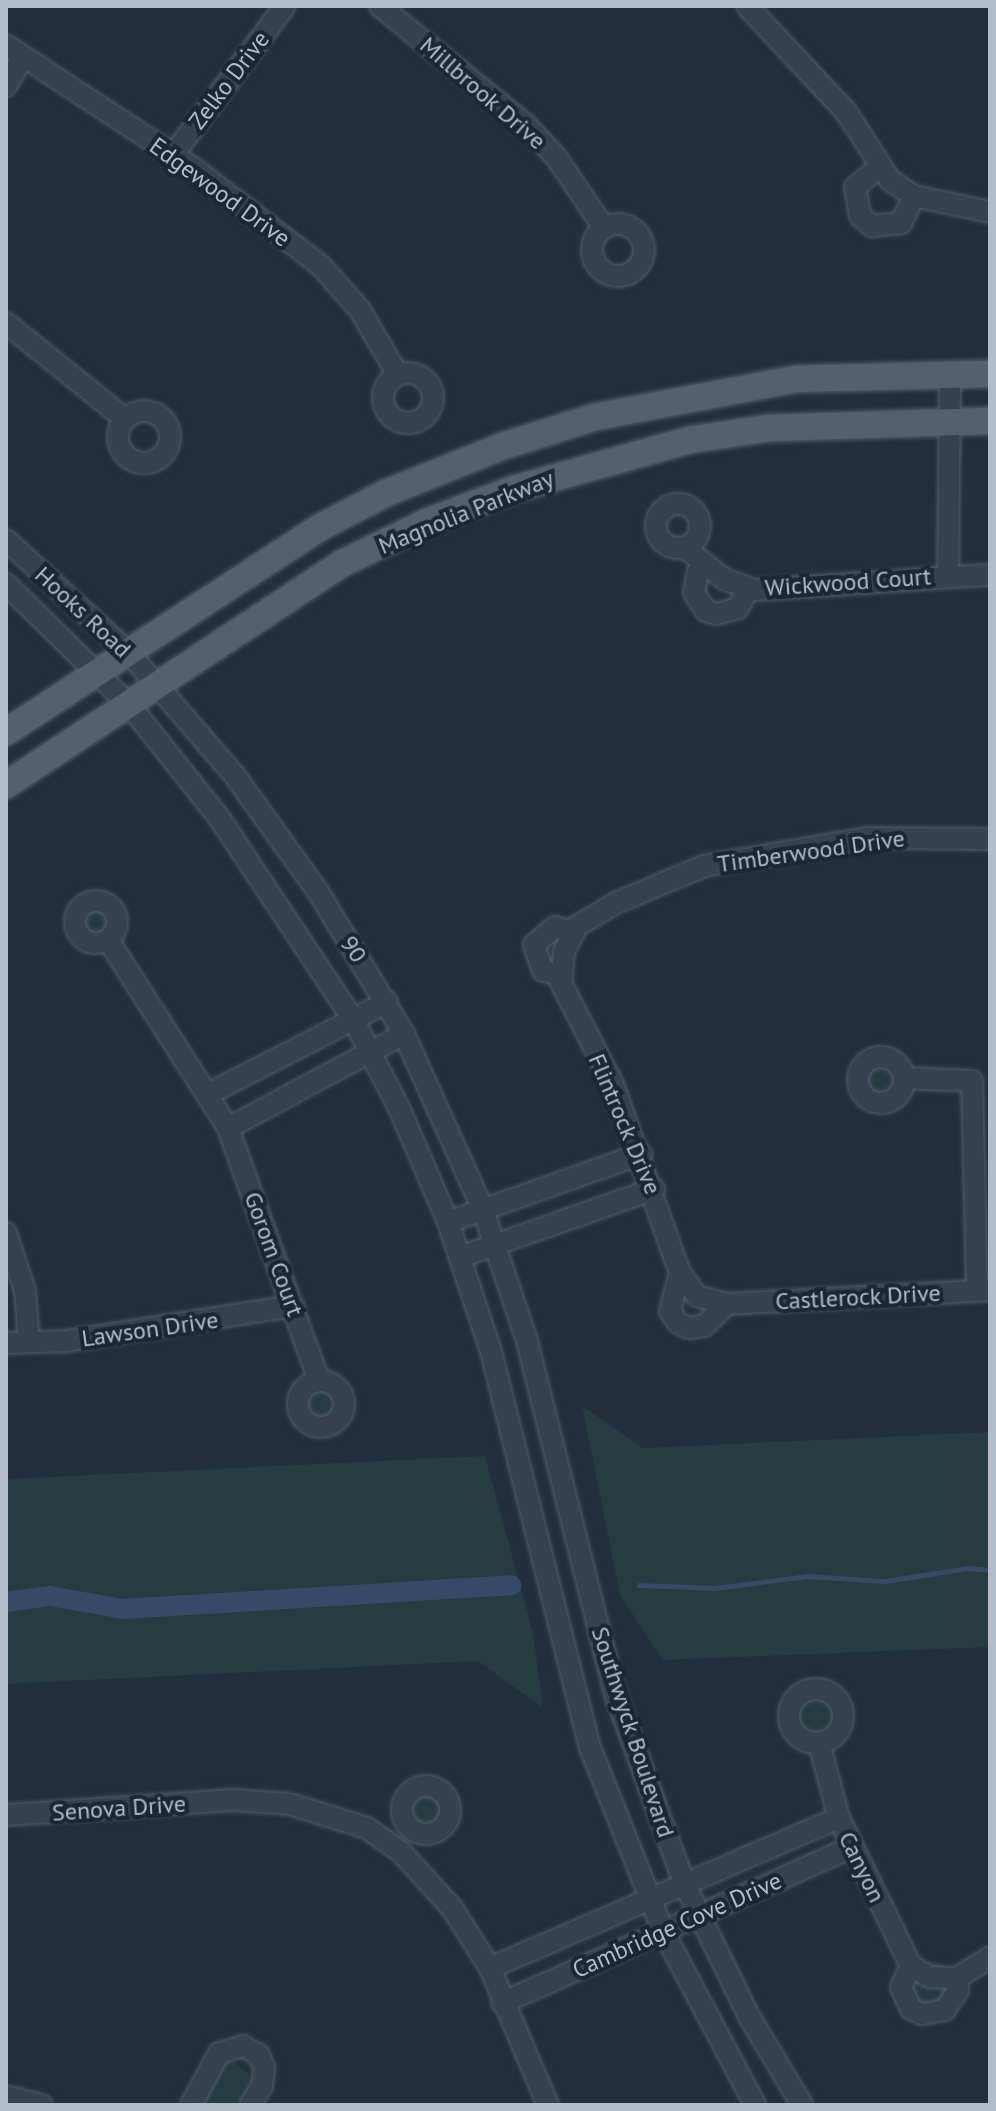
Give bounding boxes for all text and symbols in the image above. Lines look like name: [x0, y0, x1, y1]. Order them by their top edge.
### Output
street label: Zelko Drive: [183, 25, 275, 135]
street label: Millbrook Drive: [414, 30, 552, 156]
street label: Edgewood Drive: [144, 131, 296, 253]
street label: Magnolia Parkway: [374, 464, 558, 560]
street label: Hooks Road: [29, 560, 137, 664]
street label: Wickwood Court: [764, 562, 932, 602]
street label: Timberwood Drive: [716, 824, 906, 878]
street label: 90: [335, 930, 373, 968]
street label: Flintrock Drive: [582, 1049, 668, 1199]
street label: Gorom Court: [238, 1188, 310, 1320]
street label: Castlerock Drive: [774, 1278, 942, 1316]
street label: Lawson Drive: [80, 1305, 220, 1353]
street label: Southwyck Boulevard: [585, 1623, 681, 1841]
street label: Senova Drive: [51, 1789, 187, 1827]
street label: Canyon: [833, 1827, 891, 1907]
street label: Cambridge Cove Drive: [568, 1866, 786, 1984]

